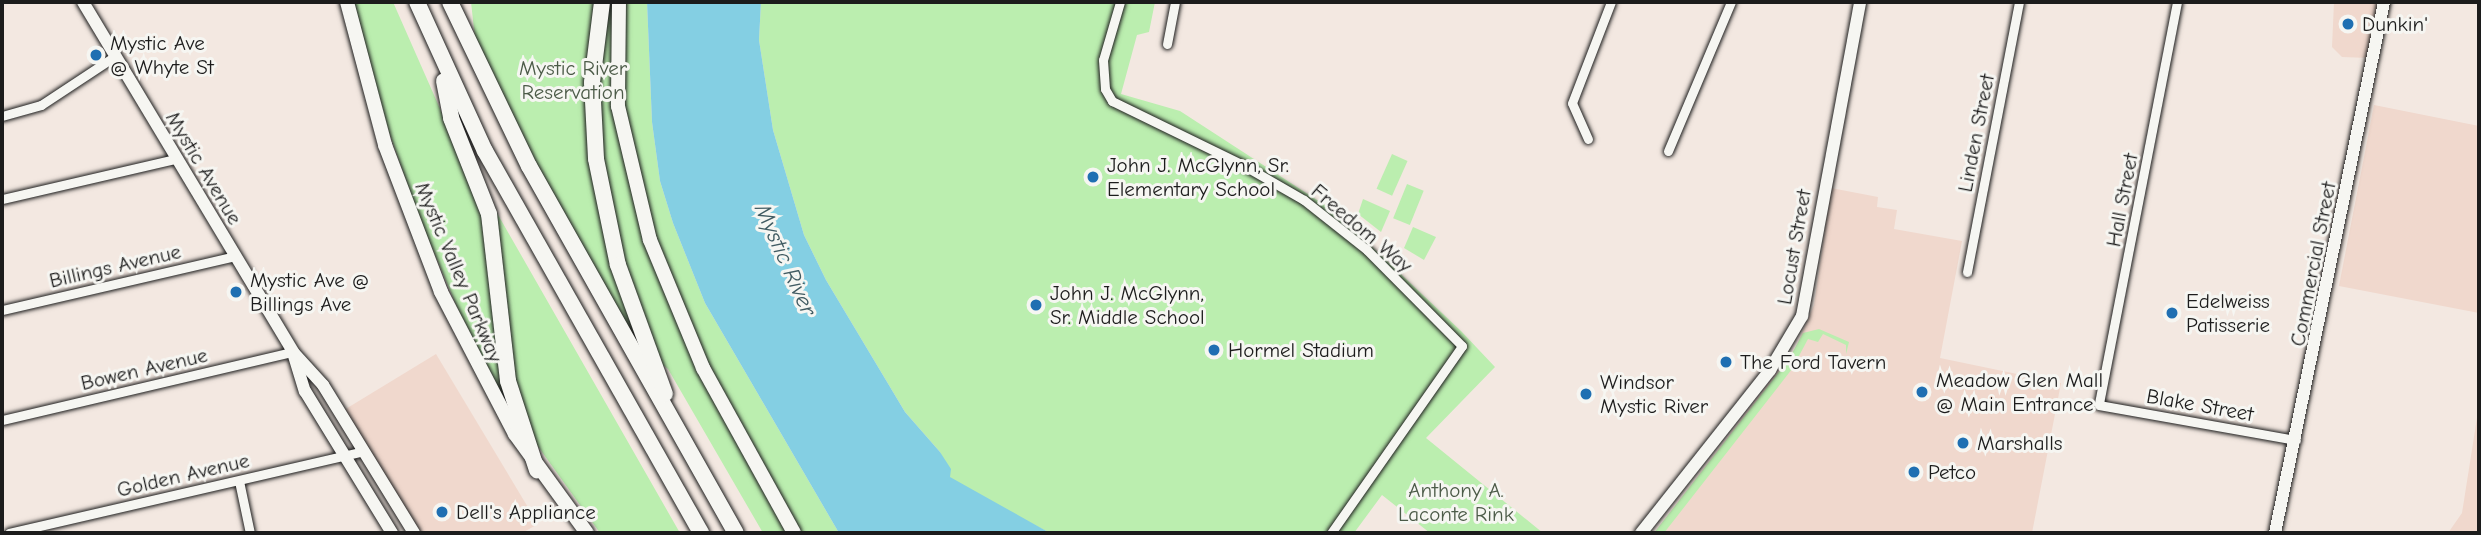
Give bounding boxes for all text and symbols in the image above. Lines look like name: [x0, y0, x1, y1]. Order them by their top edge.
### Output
place label: Dunkin': [2362, 11, 2428, 37]
marker: Dunkin': [2340, 16, 2356, 32]
place label: Mystic Ave @ Whyte St: [110, 30, 214, 80]
marker: Mystic Ave @ Whyte St: [88, 47, 104, 63]
park label: Mystic River Reservation: [519, 55, 627, 105]
street label: Linden Street: [1952, 72, 2000, 194]
street label: Mystic Avenue: [160, 107, 248, 229]
street label: Hall Street: [2101, 151, 2143, 249]
place label: John J. McGlynn, Sr. Elementary School: [1107, 152, 1289, 202]
marker: John J. McGlynn, Sr. Elementary School: [1085, 169, 1101, 185]
street label: Mystic Valley Parkway: [410, 178, 508, 366]
street label: Freedom Way: [1306, 178, 1418, 278]
street label: Commercial Street: [2285, 180, 2341, 348]
street label: Locust Street: [1771, 187, 1817, 307]
water label: Mystic River: [748, 200, 822, 320]
street label: Billings Avenue: [47, 239, 183, 293]
place label: Mystic Ave @ Billings Ave: [250, 267, 369, 317]
place label: John J. McGlynn, Sr. Middle School: [1050, 280, 1205, 330]
marker: Mystic Ave @ Billings Ave: [228, 284, 244, 300]
place label: Edelweiss Patisserie: [2186, 288, 2270, 338]
marker: John J. McGlynn, Sr. Middle School: [1028, 297, 1044, 313]
marker: Edelweiss Patisserie: [2164, 305, 2180, 321]
place label: Hormel Stadium: [1228, 337, 1374, 363]
street label: Bowen Avenue: [78, 342, 210, 396]
marker: Hormel Stadium: [1206, 342, 1222, 358]
place label: The Ford Tavern: [1740, 349, 1886, 375]
marker: The Ford Tavern: [1718, 354, 1734, 370]
place label: Meadow Glen Mall @ Main Entrance: [1936, 367, 2103, 417]
place label: Windsor Mystic River: [1600, 369, 1708, 419]
street label: Blake Street: [2144, 383, 2256, 427]
marker: Meadow Glen Mall @ Main Entrance: [1914, 384, 1930, 400]
marker: Windsor Mystic River: [1578, 386, 1594, 402]
place label: Marshalls: [1977, 430, 2063, 456]
marker: Marshalls: [1955, 435, 1971, 451]
street label: Golden Avenue: [114, 448, 252, 502]
place label: Petco: [1928, 459, 1976, 485]
marker: Petco: [1906, 464, 1922, 480]
park label: Anthony A. Laconte Rink: [1398, 477, 1514, 527]
place label: Dell's Appliance: [456, 499, 596, 525]
marker: Dell's Appliance: [434, 504, 450, 520]

